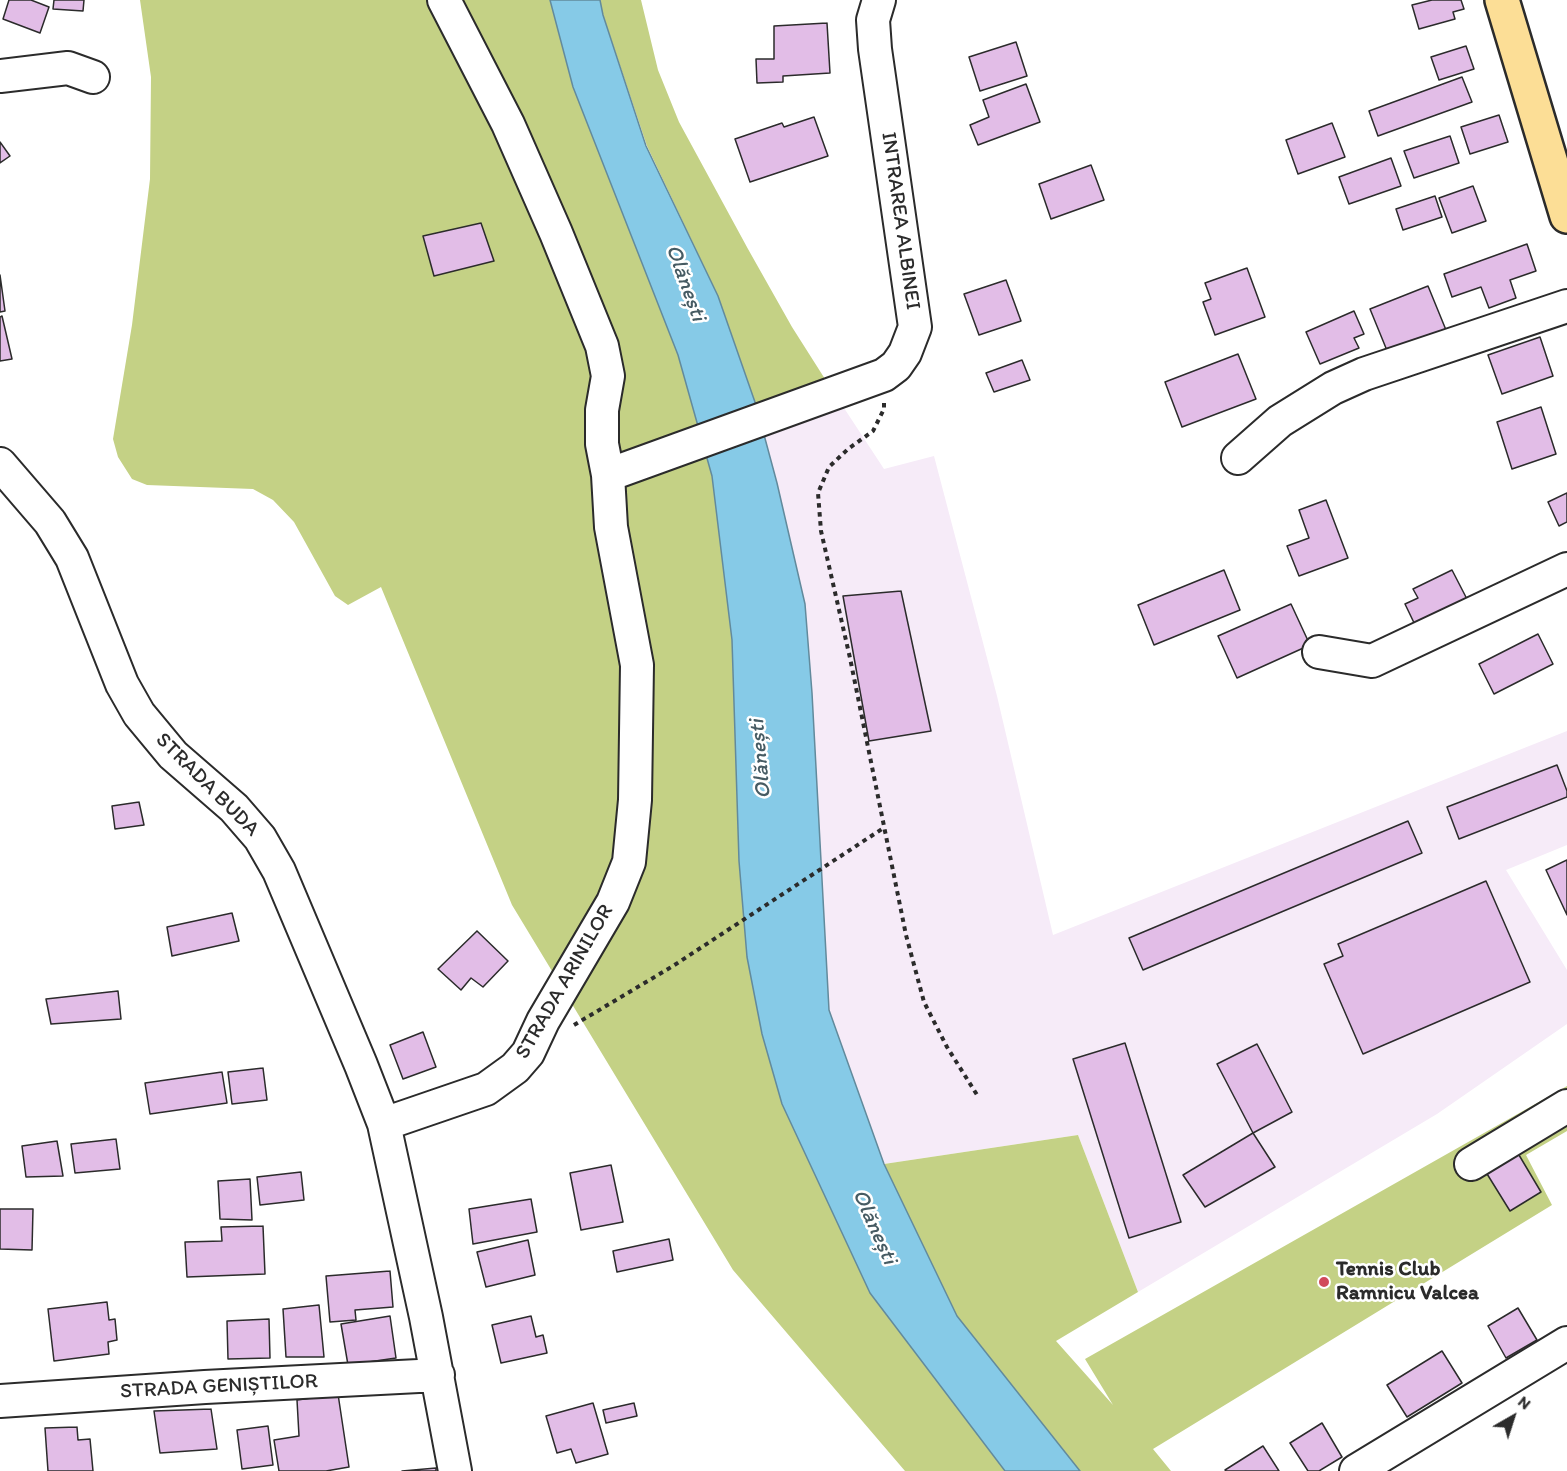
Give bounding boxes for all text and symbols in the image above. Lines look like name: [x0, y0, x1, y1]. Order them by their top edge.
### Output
street label: INTRAREA ALBINEI: [875, 131, 925, 311]
water label: Olănești: [659, 241, 711, 325]
water label: Olănești: [744, 718, 778, 800]
street label: STRADA BUDA: [150, 728, 264, 842]
street label: STRADA ARINILOR: [511, 900, 619, 1064]
water label: Olănești: [846, 1185, 902, 1269]
place label: Tennis Club Ramnicu Valcea: [1336, 1257, 1479, 1307]
marker: Tennis Club Ramnicu Valcea: [1317, 1275, 1331, 1289]
street label: STRADA GENIȘTILOR: [120, 1369, 318, 1405]
north arrow: [1483, 1387, 1543, 1447]
text: N: [1514, 1392, 1535, 1413]

